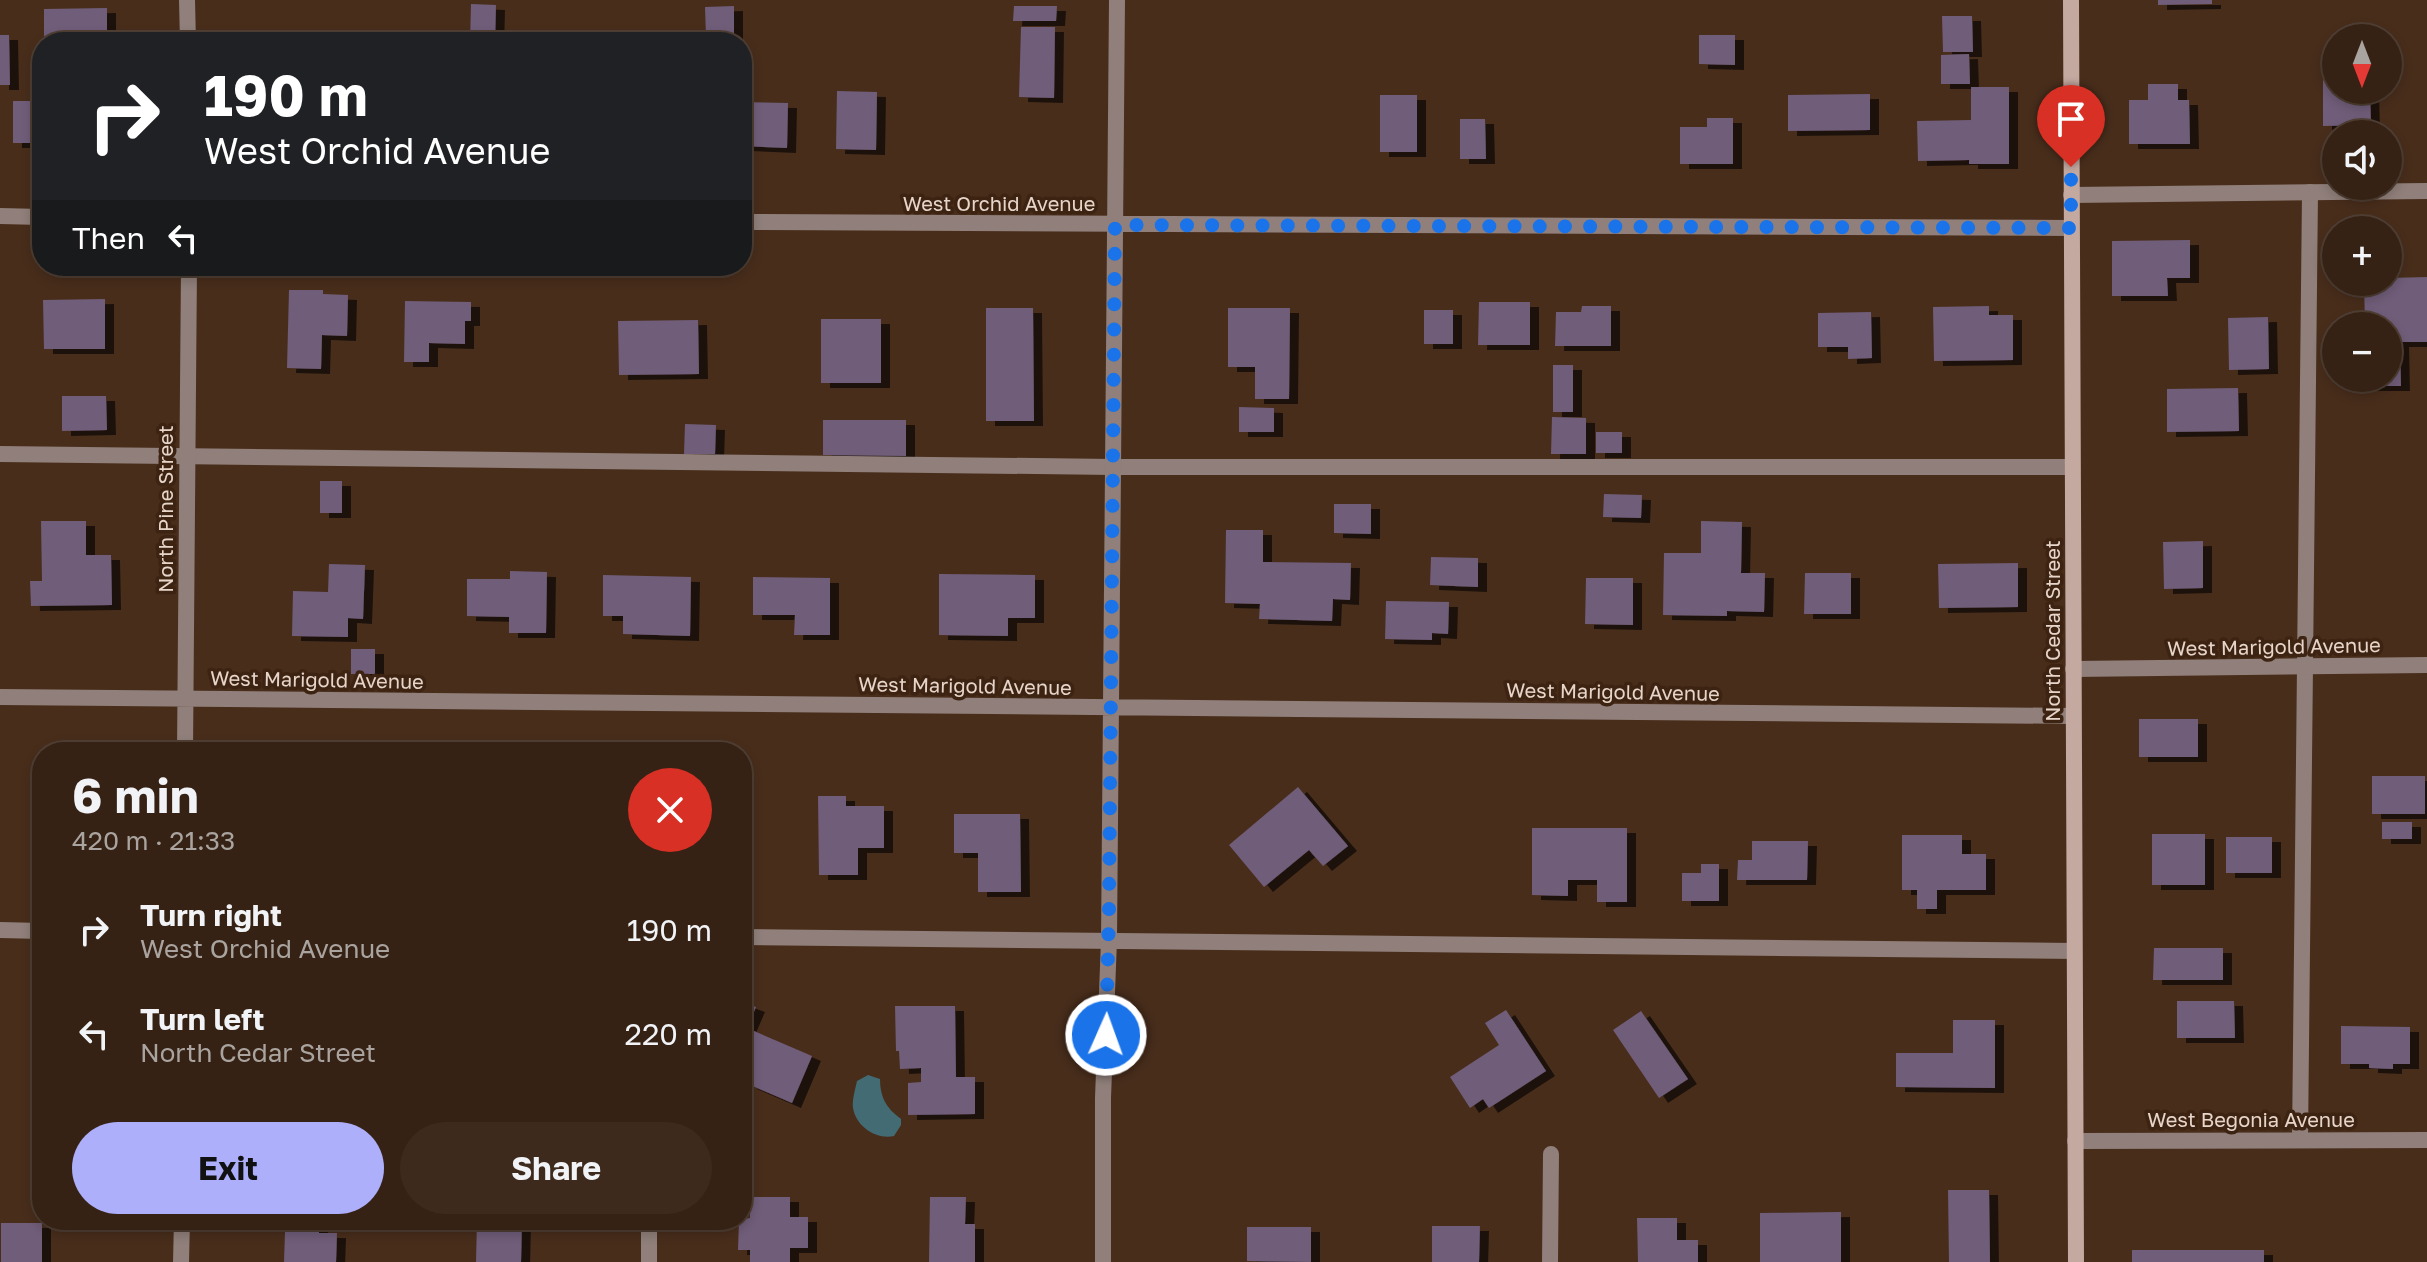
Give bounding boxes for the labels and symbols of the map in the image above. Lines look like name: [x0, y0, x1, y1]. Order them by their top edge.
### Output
north arrow: [2322, 24, 2402, 104]
pin: [2037, 85, 2105, 167]
street label: West Orchid Avenue: [903, 191, 1095, 215]
street label: North Pine Street: [153, 425, 177, 593]
street label: North Cedar Street: [2040, 540, 2064, 722]
street label: West Marigold Avenue: [2167, 632, 2381, 660]
street label: West Marigold Avenue: [210, 665, 424, 693]
street label: West Marigold Avenue: [858, 671, 1072, 699]
street label: West Marigold Avenue: [1506, 677, 1720, 705]
position arrow: [1064, 993, 1148, 1077]
street label: West Begonia Avenue: [2147, 1107, 2355, 1131]

